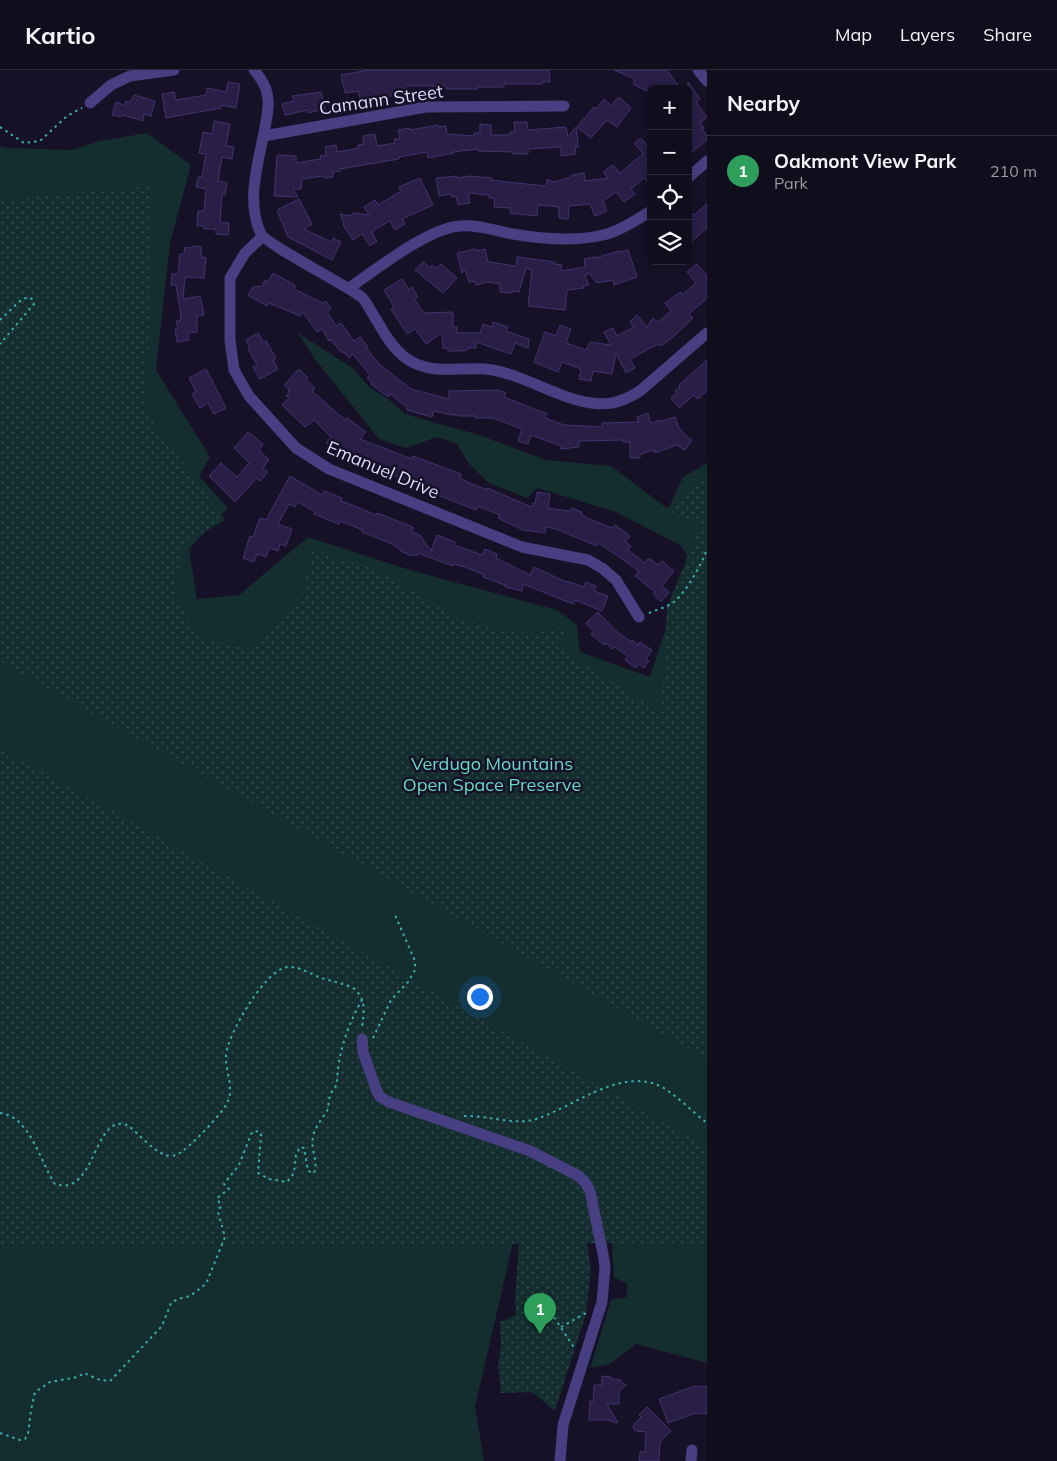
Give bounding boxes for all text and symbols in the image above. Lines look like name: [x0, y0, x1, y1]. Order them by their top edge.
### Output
text: Kartio: [25, 20, 96, 50]
text: Map: [835, 23, 872, 46]
text: Layers: [900, 23, 955, 46]
text: Share: [983, 23, 1032, 46]
street label: Camann Street: [317, 79, 444, 120]
map controls: [647, 85, 692, 265]
button: +: [647, 85, 692, 130]
text: Nearby: [727, 90, 800, 116]
button: −: [647, 130, 692, 175]
text: Oakmont View Park: [774, 149, 956, 173]
text: 1: [738, 161, 748, 181]
text: 210 m: [990, 161, 1037, 181]
text: Park: [774, 173, 808, 193]
button: locate: [647, 175, 692, 220]
button: layers: [647, 220, 692, 265]
street label: Emanuel Drive: [323, 435, 443, 504]
park label: Verdugo Mountains Open Space Preserve: [403, 752, 581, 796]
your location: [467, 984, 493, 1010]
pin: 1: [524, 1293, 556, 1334]

